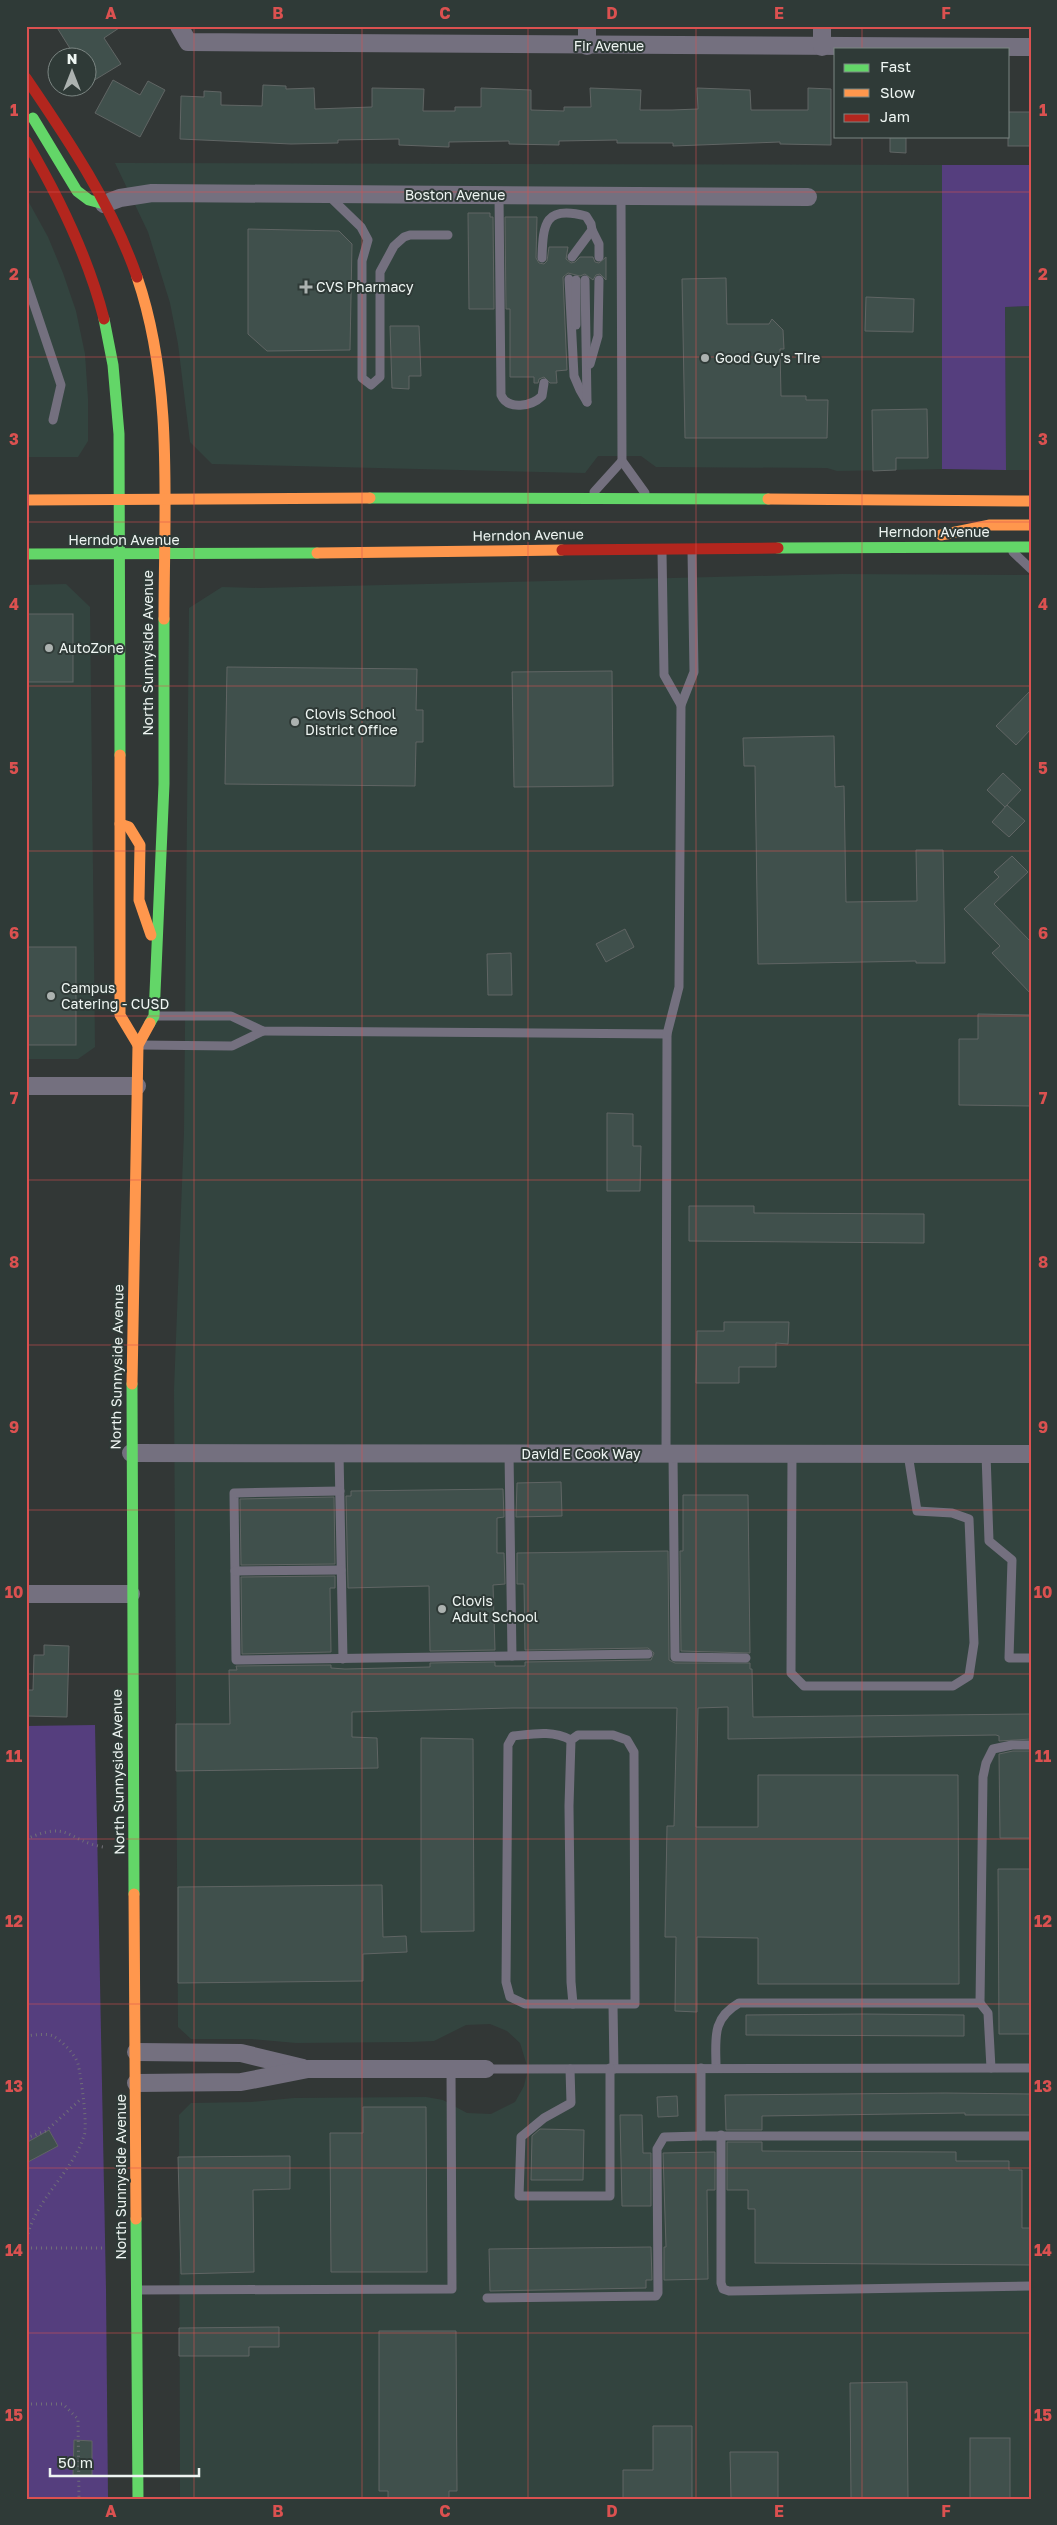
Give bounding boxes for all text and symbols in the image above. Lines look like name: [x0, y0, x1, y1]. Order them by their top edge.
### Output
text: A: [105, 3, 117, 23]
text: B: [272, 3, 284, 23]
text: C: [439, 3, 451, 23]
text: D: [606, 3, 618, 23]
text: E: [774, 3, 784, 23]
text: F: [941, 3, 951, 23]
street label: Fir Avenue: [574, 37, 644, 54]
north arrow: [48, 48, 98, 98]
legend: [834, 48, 1010, 138]
text: N: [67, 50, 77, 67]
text: Fast: [880, 57, 911, 75]
text: Slow: [880, 83, 915, 101]
text: 1: [10, 100, 18, 120]
text: 1: [1039, 100, 1047, 120]
text: Jam: [880, 107, 910, 125]
street label: Boston Avenue: [405, 186, 505, 203]
text: 2: [9, 264, 19, 284]
text: 2: [1038, 264, 1048, 284]
place label: CVS Pharmacy: [316, 278, 414, 295]
marker: CVS Pharmacy: [300, 281, 312, 293]
place label: Good Guy's Tire: [715, 349, 820, 366]
marker: Good Guy's Tire: [699, 352, 711, 364]
text: 3: [9, 429, 19, 449]
text: 3: [1038, 429, 1048, 449]
street label: Herndon Avenue: [878, 523, 990, 540]
street label: Herndon Avenue: [472, 525, 584, 544]
street label: Herndon Avenue: [68, 531, 180, 548]
street label: North Sunnyside Avenue: [139, 570, 156, 736]
text: 4: [9, 594, 19, 614]
text: 4: [1038, 594, 1048, 614]
place label: AutoZone: [59, 639, 124, 656]
marker: AutoZone: [43, 642, 55, 654]
place label: Clovis School District Office: [305, 705, 398, 738]
marker: Clovis School District Office: [289, 716, 301, 728]
text: 5: [9, 758, 19, 778]
text: 5: [1038, 758, 1048, 778]
text: 6: [9, 923, 19, 943]
text: 6: [1038, 923, 1048, 943]
place label: Campus Catering - CUSD: [61, 979, 169, 1012]
marker: Campus Catering - CUSD: [45, 990, 57, 1002]
text: 7: [10, 1088, 19, 1108]
text: 7: [1039, 1088, 1048, 1108]
text: 8: [9, 1252, 19, 1272]
text: 8: [1038, 1252, 1048, 1272]
street label: North Sunnyside Avenue: [107, 1284, 126, 1450]
text: 9: [9, 1417, 19, 1437]
text: 9: [1038, 1417, 1048, 1437]
street label: David E Cook Way: [521, 1445, 641, 1462]
text: 10: [5, 1582, 23, 1602]
text: 10: [1034, 1582, 1052, 1602]
place label: Clovis Adult School: [452, 1592, 538, 1625]
marker: Clovis Adult School: [436, 1603, 448, 1615]
street label: North Sunnyside Avenue: [108, 1689, 127, 1855]
text: 11: [6, 1746, 22, 1766]
text: 11: [1035, 1746, 1051, 1766]
text: 12: [5, 1911, 23, 1931]
text: 12: [1034, 1911, 1052, 1931]
text: 13: [5, 2076, 23, 2096]
text: 13: [1034, 2076, 1052, 2096]
street label: North Sunnyside Avenue: [112, 2094, 129, 2260]
text: 14: [5, 2240, 23, 2260]
text: 14: [1034, 2240, 1052, 2260]
text: 15: [5, 2405, 23, 2425]
text: 15: [1034, 2405, 1052, 2425]
scale bar: [50, 2445, 199, 2477]
text: 50 m: [58, 2453, 93, 2471]
text: A: [105, 2501, 117, 2521]
text: B: [272, 2501, 284, 2521]
text: C: [439, 2501, 451, 2521]
text: D: [606, 2501, 618, 2521]
text: E: [774, 2501, 784, 2521]
text: F: [941, 2501, 951, 2521]

